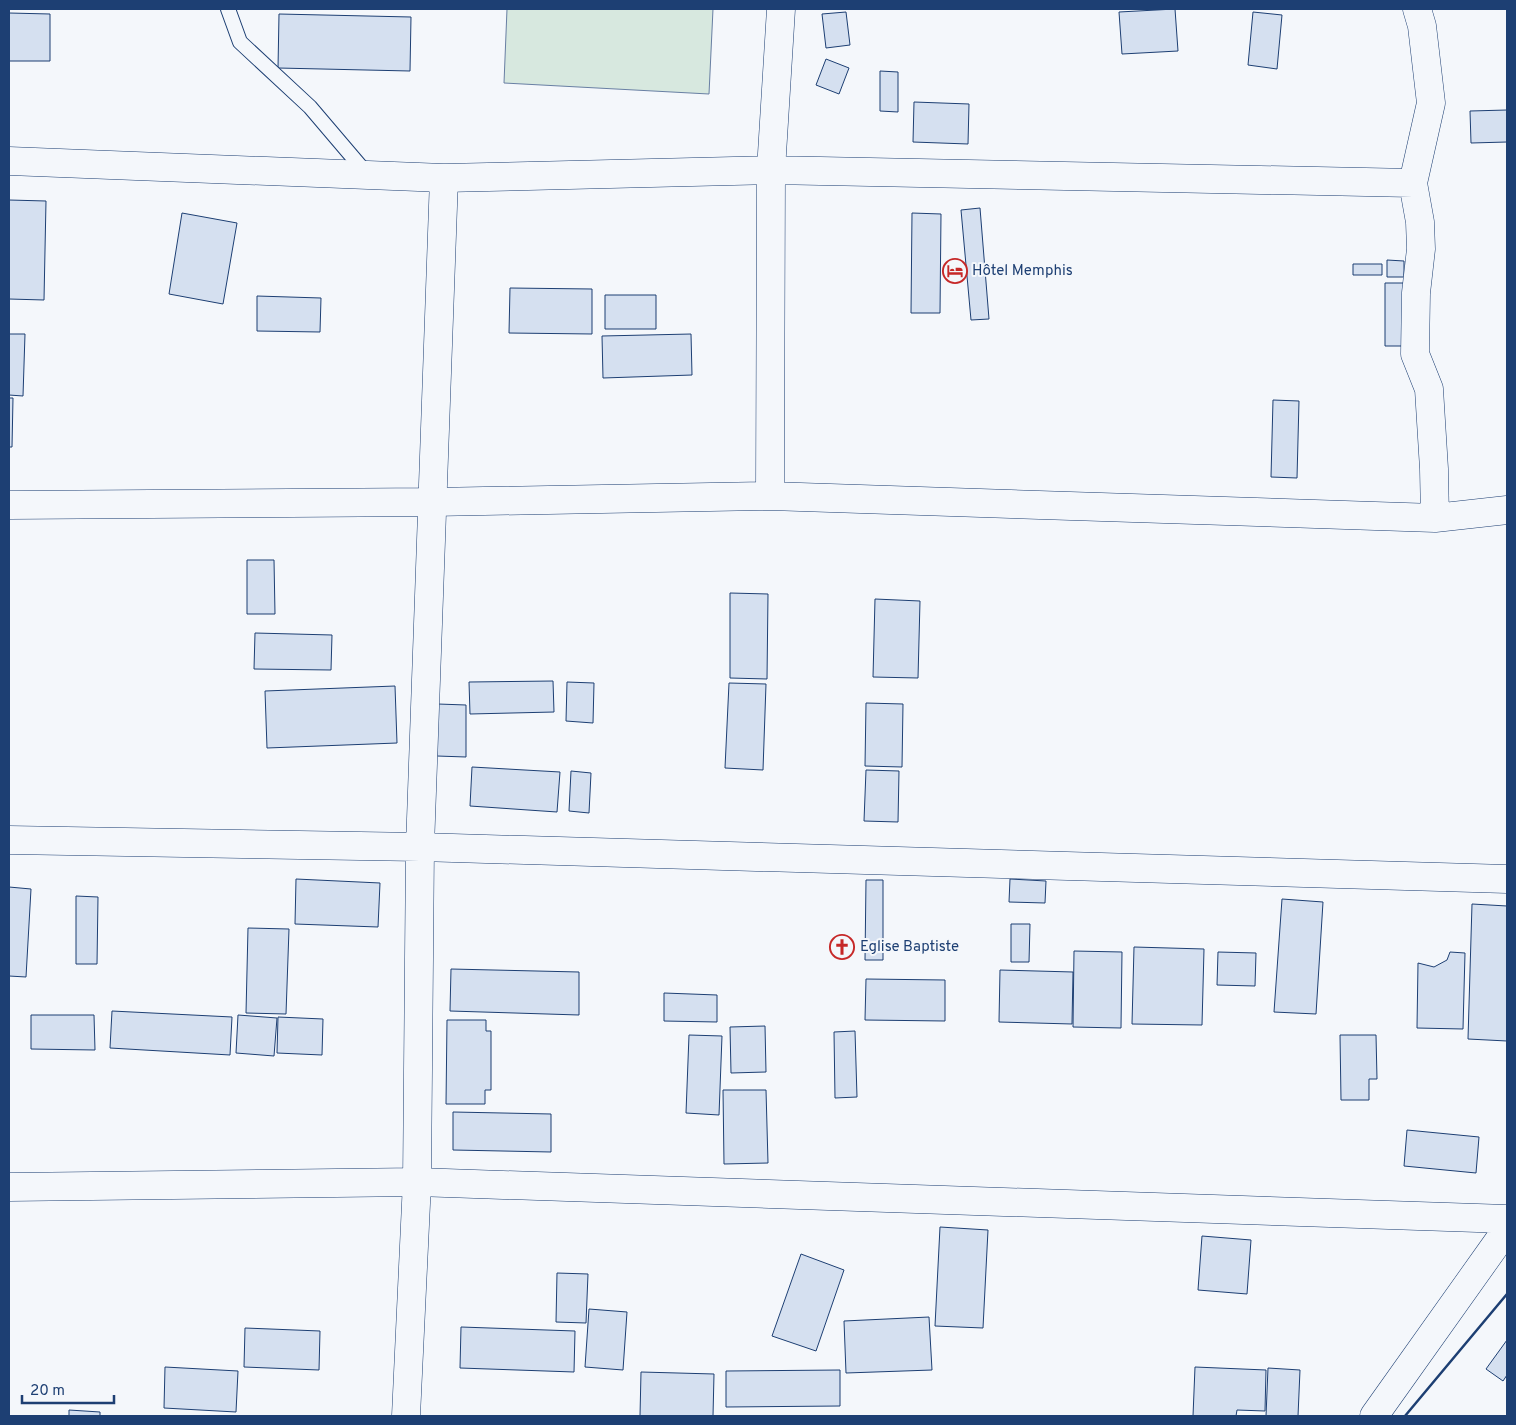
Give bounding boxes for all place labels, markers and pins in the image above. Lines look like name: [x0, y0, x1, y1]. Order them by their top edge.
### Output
hotel icon: Hôtel Memphis: [942, 258, 968, 284]
place label: Hôtel Memphis: [972, 262, 1073, 281]
church icon: Eglise Baptiste: [829, 934, 855, 960]
place label: Eglise Baptiste: [860, 938, 959, 957]

